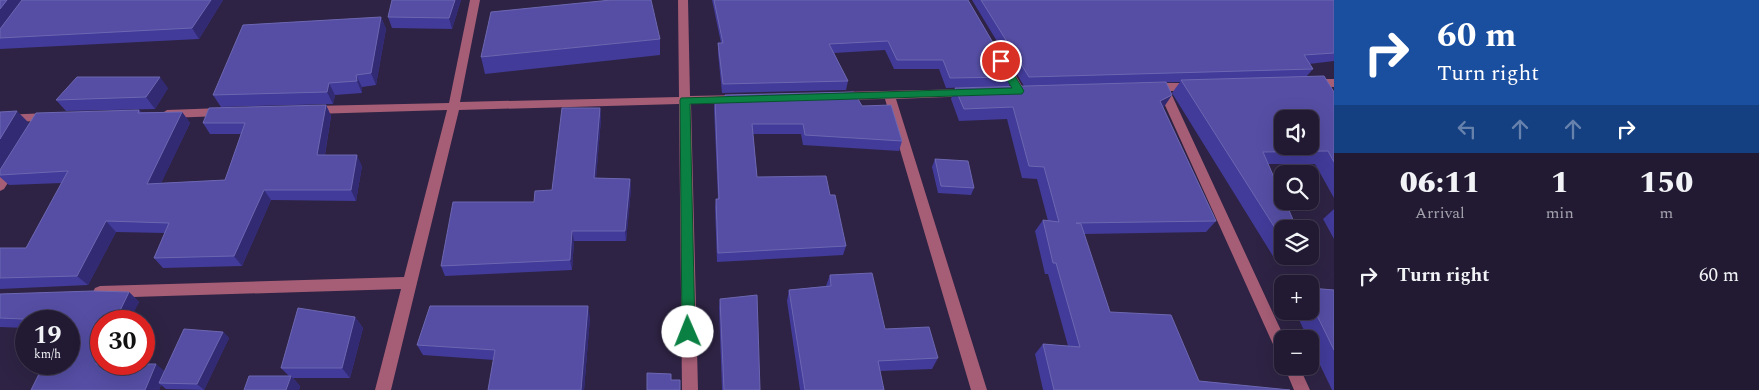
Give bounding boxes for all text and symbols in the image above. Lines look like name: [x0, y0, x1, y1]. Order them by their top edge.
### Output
text: 60 m: [1437, 9, 1517, 62]
icon: right: [1354, 20, 1419, 85]
pin: [980, 40, 1022, 82]
icon: arrive: [987, 47, 1015, 75]
text: Turn right: [1437, 57, 1539, 90]
map controls: [1274, 110, 1319, 375]
button: sound: [1274, 110, 1319, 155]
icon: left: [1453, 115, 1481, 143]
icon: ahead: [1506, 115, 1534, 143]
icon: ahead: [1559, 115, 1587, 143]
icon: right: [1612, 115, 1640, 143]
text: 06:11: [1400, 160, 1480, 206]
text: 1: [1551, 160, 1569, 206]
text: 150: [1639, 160, 1693, 206]
button: search: [1274, 165, 1319, 210]
text: Arrival: [1415, 201, 1465, 225]
text: min: [1546, 201, 1574, 225]
text: m: [1659, 201, 1673, 225]
button: layers: [1274, 220, 1319, 265]
text: Turn right: [1397, 261, 1490, 290]
text: 60 m: [1699, 261, 1739, 290]
icon: right: [1354, 262, 1382, 290]
button: +: [1274, 275, 1319, 320]
position arrow: [661, 305, 713, 357]
speed limit sign: 30: [90, 310, 155, 375]
text: 19: [33, 317, 62, 355]
button: −: [1274, 330, 1319, 375]
text: km/h: [34, 345, 61, 364]

